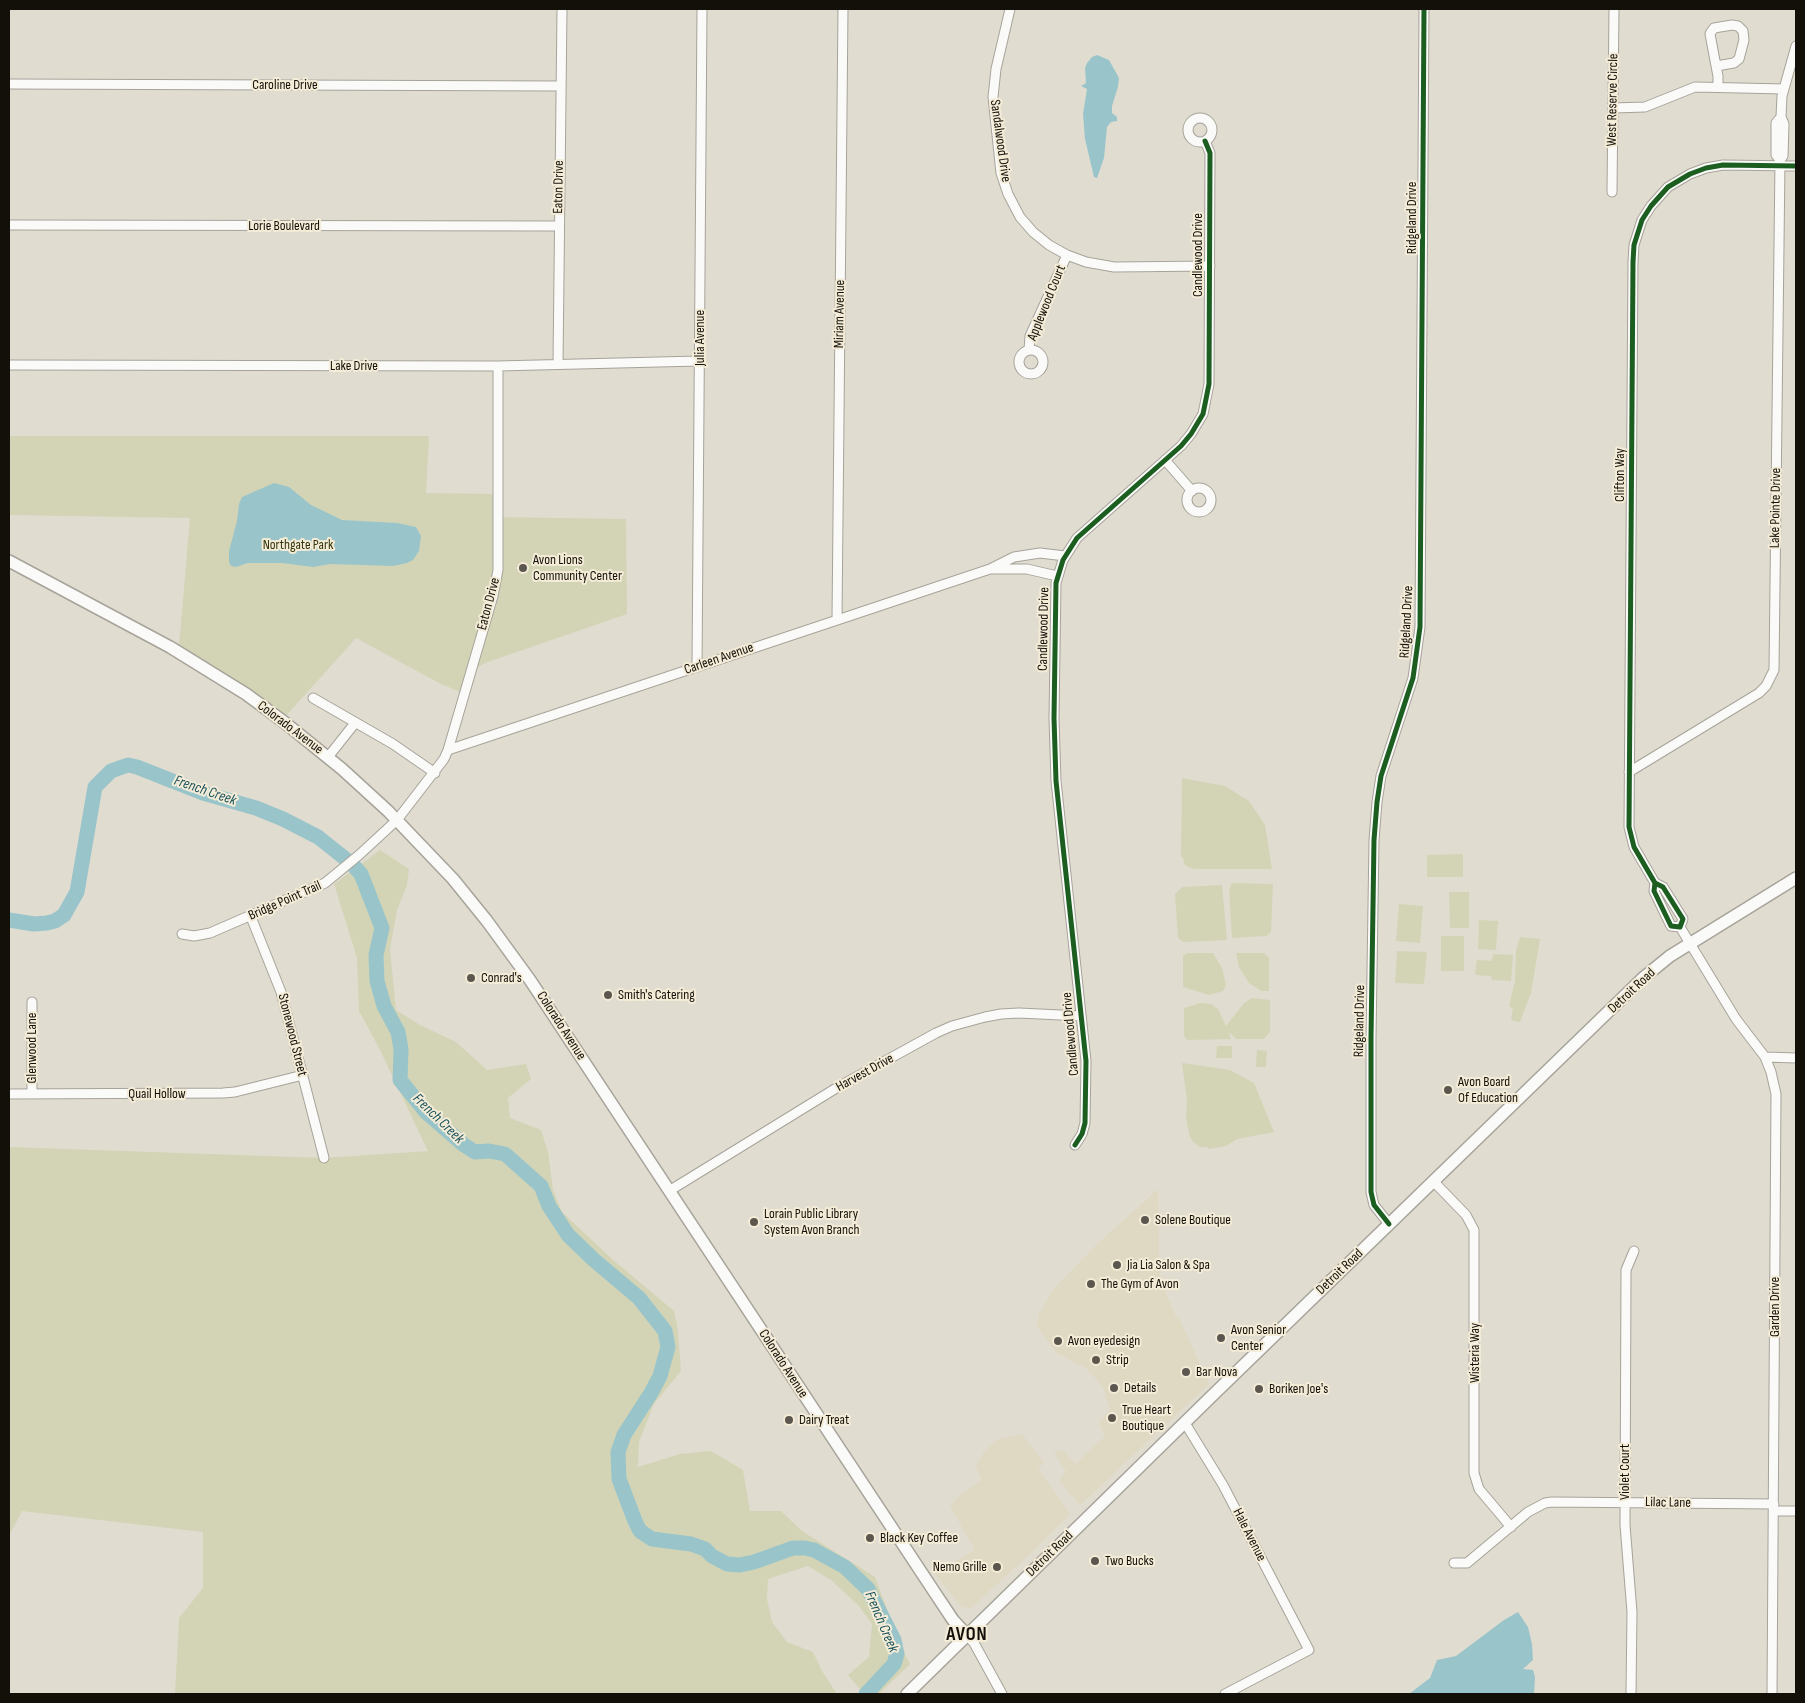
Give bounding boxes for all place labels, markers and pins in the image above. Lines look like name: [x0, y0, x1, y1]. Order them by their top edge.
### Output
place label: Avon Lions Community Center: [533, 552, 622, 584]
marker: Avon Lions Community Center: [517, 562, 529, 574]
place label: Conrad's: [481, 970, 522, 986]
marker: Conrad's: [465, 972, 477, 984]
place label: Smith's Catering: [618, 987, 695, 1003]
marker: Smith's Catering: [602, 989, 614, 1001]
place label: Avon Board Of Education: [1458, 1074, 1518, 1106]
marker: Avon Board Of Education: [1442, 1084, 1454, 1096]
place label: Lorain Public Library System Avon Branch: [764, 1206, 860, 1238]
place label: Solene Boutique: [1155, 1212, 1231, 1228]
marker: Solene Boutique: [1139, 1214, 1151, 1226]
marker: Lorain Public Library System Avon Branch: [748, 1216, 760, 1228]
place label: Jia Lia Salon & Spa: [1127, 1257, 1210, 1273]
marker: Jia Lia Salon & Spa: [1111, 1259, 1123, 1271]
place label: The Gym of Avon: [1101, 1276, 1179, 1292]
marker: The Gym of Avon: [1085, 1278, 1097, 1290]
place label: Avon Senior Center: [1231, 1322, 1286, 1354]
marker: Avon Senior Center: [1215, 1332, 1227, 1344]
place label: Avon eyedesign: [1068, 1333, 1140, 1349]
marker: Avon eyedesign: [1052, 1335, 1064, 1347]
place label: Strip: [1106, 1352, 1129, 1368]
marker: Strip: [1090, 1354, 1102, 1366]
place label: Bar Nova: [1196, 1364, 1237, 1380]
marker: Bar Nova: [1180, 1366, 1192, 1378]
place label: Details: [1124, 1380, 1156, 1396]
place label: Boriken Joe's: [1269, 1381, 1328, 1397]
marker: Details: [1108, 1382, 1120, 1394]
marker: Boriken Joe's: [1253, 1383, 1265, 1395]
place label: True Heart Boutique: [1122, 1402, 1171, 1434]
place label: Dairy Treat: [799, 1412, 849, 1428]
marker: True Heart Boutique: [1106, 1412, 1118, 1424]
marker: Dairy Treat: [783, 1414, 795, 1426]
place label: Black Key Coffee: [880, 1530, 958, 1546]
marker: Black Key Coffee: [864, 1532, 876, 1544]
place label: Two Bucks: [1105, 1553, 1154, 1569]
marker: Two Bucks: [1089, 1555, 1101, 1567]
place label: Nemo Grille: [933, 1559, 987, 1575]
marker: Nemo Grille: [991, 1561, 1003, 1573]

